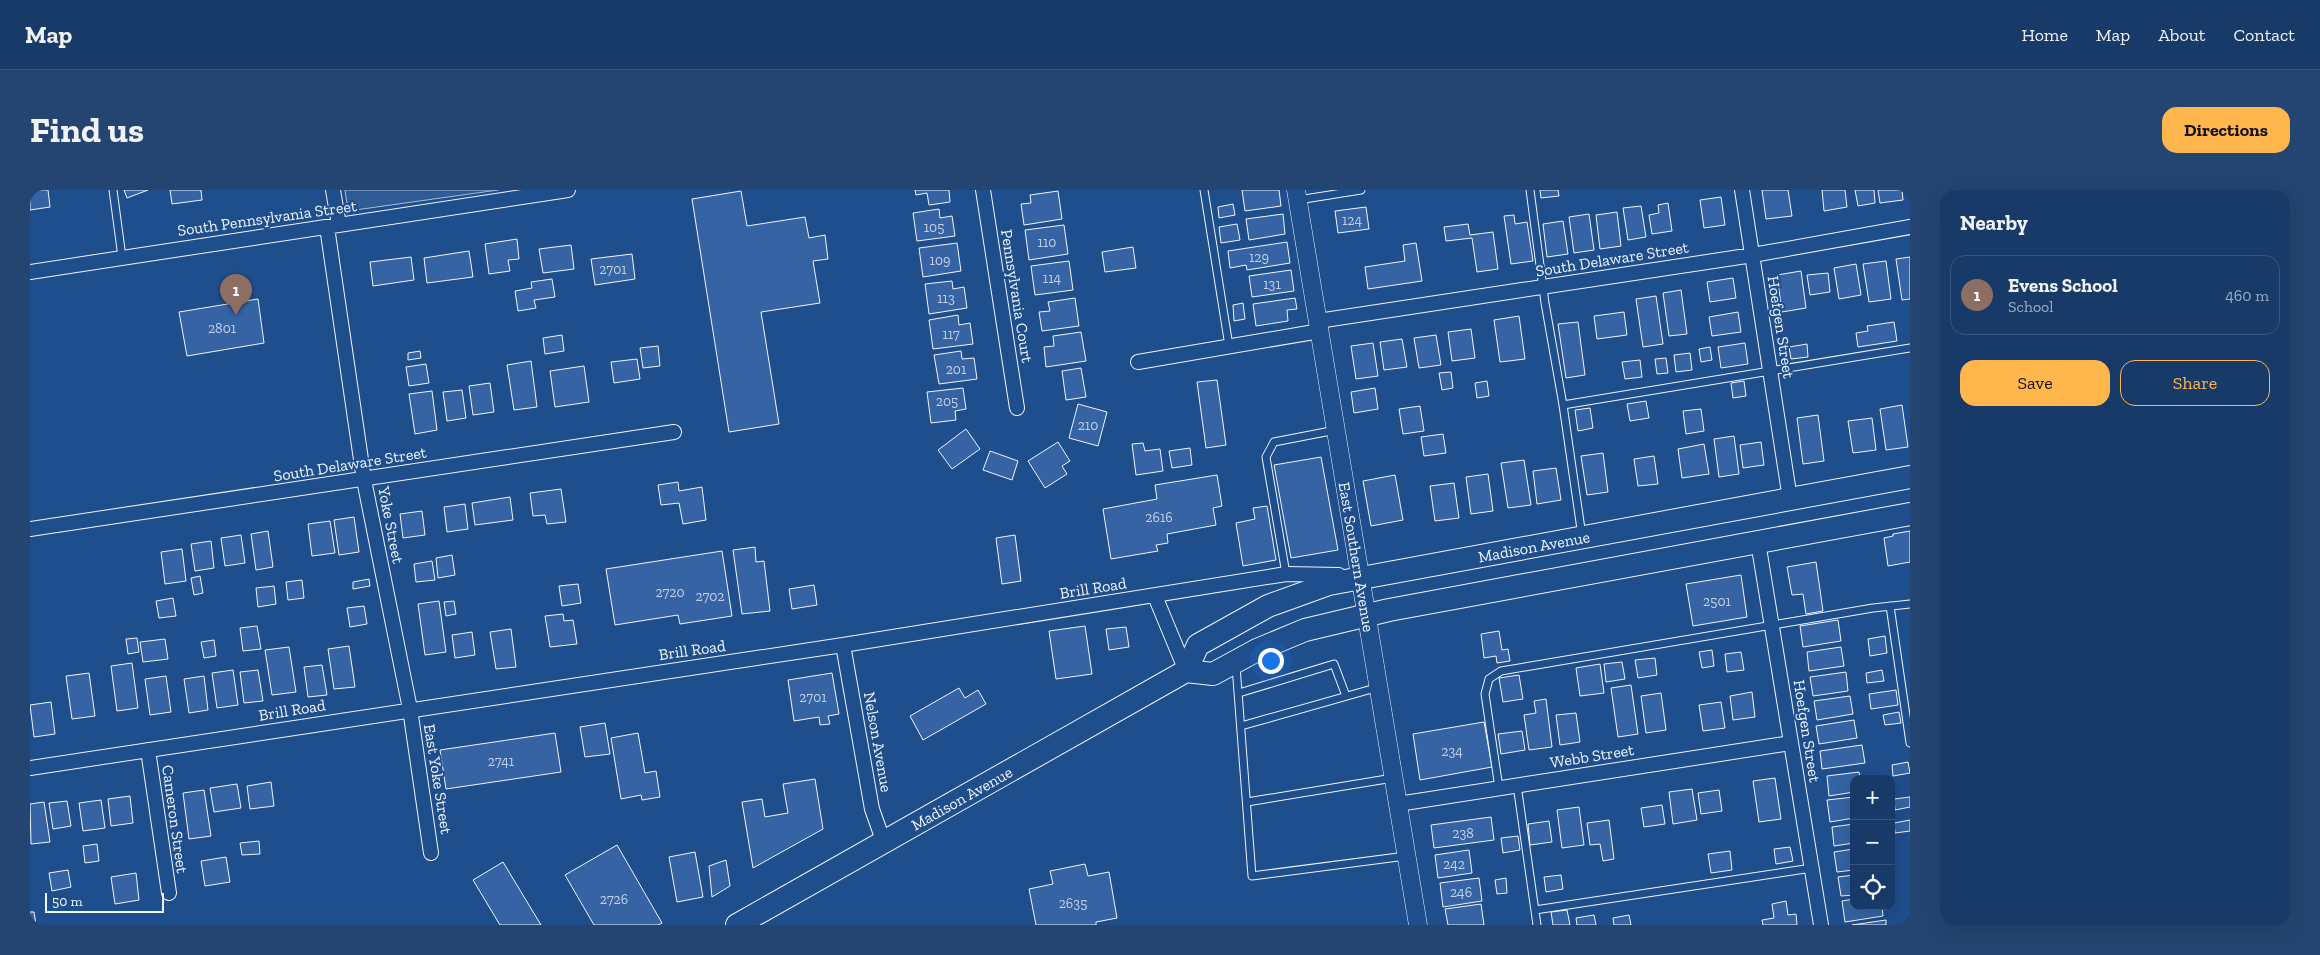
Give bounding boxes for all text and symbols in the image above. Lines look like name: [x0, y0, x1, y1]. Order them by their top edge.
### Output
text: Map: [25, 20, 72, 49]
text: Home: [2021, 24, 2068, 46]
text: Map: [2096, 24, 2130, 46]
text: About: [2158, 24, 2205, 46]
text: Contact: [2233, 24, 2295, 46]
button: Directions: [2162, 107, 2290, 153]
text: Find us: [30, 109, 144, 151]
street label: South Pennsylvania Street: [176, 196, 358, 240]
text: Nearby: [1960, 210, 2028, 235]
house number: 124: [1342, 212, 1363, 229]
house number: 105: [924, 219, 944, 236]
street label: Pennsylvania Court: [997, 228, 1037, 364]
house number: 110: [1038, 234, 1056, 251]
street label: South Delaware Street: [1534, 238, 1690, 280]
house number: 129: [1249, 249, 1269, 266]
house number: 109: [930, 252, 950, 269]
house number: 2701: [599, 261, 627, 278]
house number: 114: [1043, 270, 1062, 287]
pin: 1: [220, 274, 252, 315]
street label: Hoefgen Street: [1764, 274, 1799, 380]
text: Evens School: [2008, 274, 2118, 297]
house number: 131: [1263, 276, 1281, 293]
text: 1: [1974, 286, 1980, 305]
text: 460 m: [2225, 286, 2269, 305]
house number: 113: [937, 290, 955, 307]
text: School: [2008, 297, 2054, 316]
house number: 2801: [208, 320, 237, 337]
house number: 117: [942, 326, 960, 343]
button: Save: [1960, 360, 2110, 406]
button: Share: [2120, 360, 2270, 406]
house number: 201: [946, 361, 967, 378]
house number: 205: [936, 393, 958, 410]
house number: 210: [1078, 417, 1098, 434]
street label: South Delaware Street: [272, 443, 428, 485]
street label: East Southern Avenue: [1335, 481, 1379, 633]
street label: Yoke Street: [374, 484, 408, 565]
house number: 2616: [1145, 509, 1173, 526]
street label: Madison Avenue: [1477, 527, 1591, 566]
street label: Brill Road: [1058, 573, 1128, 603]
house number: 2720: [655, 584, 685, 601]
house number: 2702: [695, 588, 725, 605]
house number: 2501: [1703, 593, 1732, 610]
street label: Brill Road: [657, 636, 727, 664]
your location: [1258, 648, 1284, 674]
street label: Hoefgen Street: [1790, 678, 1825, 784]
house number: 2701: [799, 689, 827, 706]
street label: Nelson Avenue: [860, 690, 896, 794]
street label: Brill Road: [257, 695, 327, 725]
street label: East Yoke Street: [420, 723, 456, 836]
street label: Webb Street: [1549, 740, 1635, 772]
house number: 234: [1441, 743, 1463, 760]
house number: 2741: [488, 753, 515, 770]
street label: Madison Avenue: [908, 762, 1016, 834]
street label: Cameron Street: [158, 764, 192, 874]
map controls: [1850, 775, 1895, 910]
button: +: [1850, 775, 1895, 820]
button: −: [1850, 820, 1895, 865]
house number: 238: [1452, 825, 1474, 842]
house number: 242: [1443, 856, 1465, 873]
button: locate: [1850, 865, 1895, 910]
house number: 246: [1450, 884, 1472, 901]
scale bar: [45, 890, 164, 913]
house number: 2726: [600, 891, 628, 908]
text: 50 m: [52, 893, 83, 910]
house number: 2635: [1059, 895, 1087, 912]

